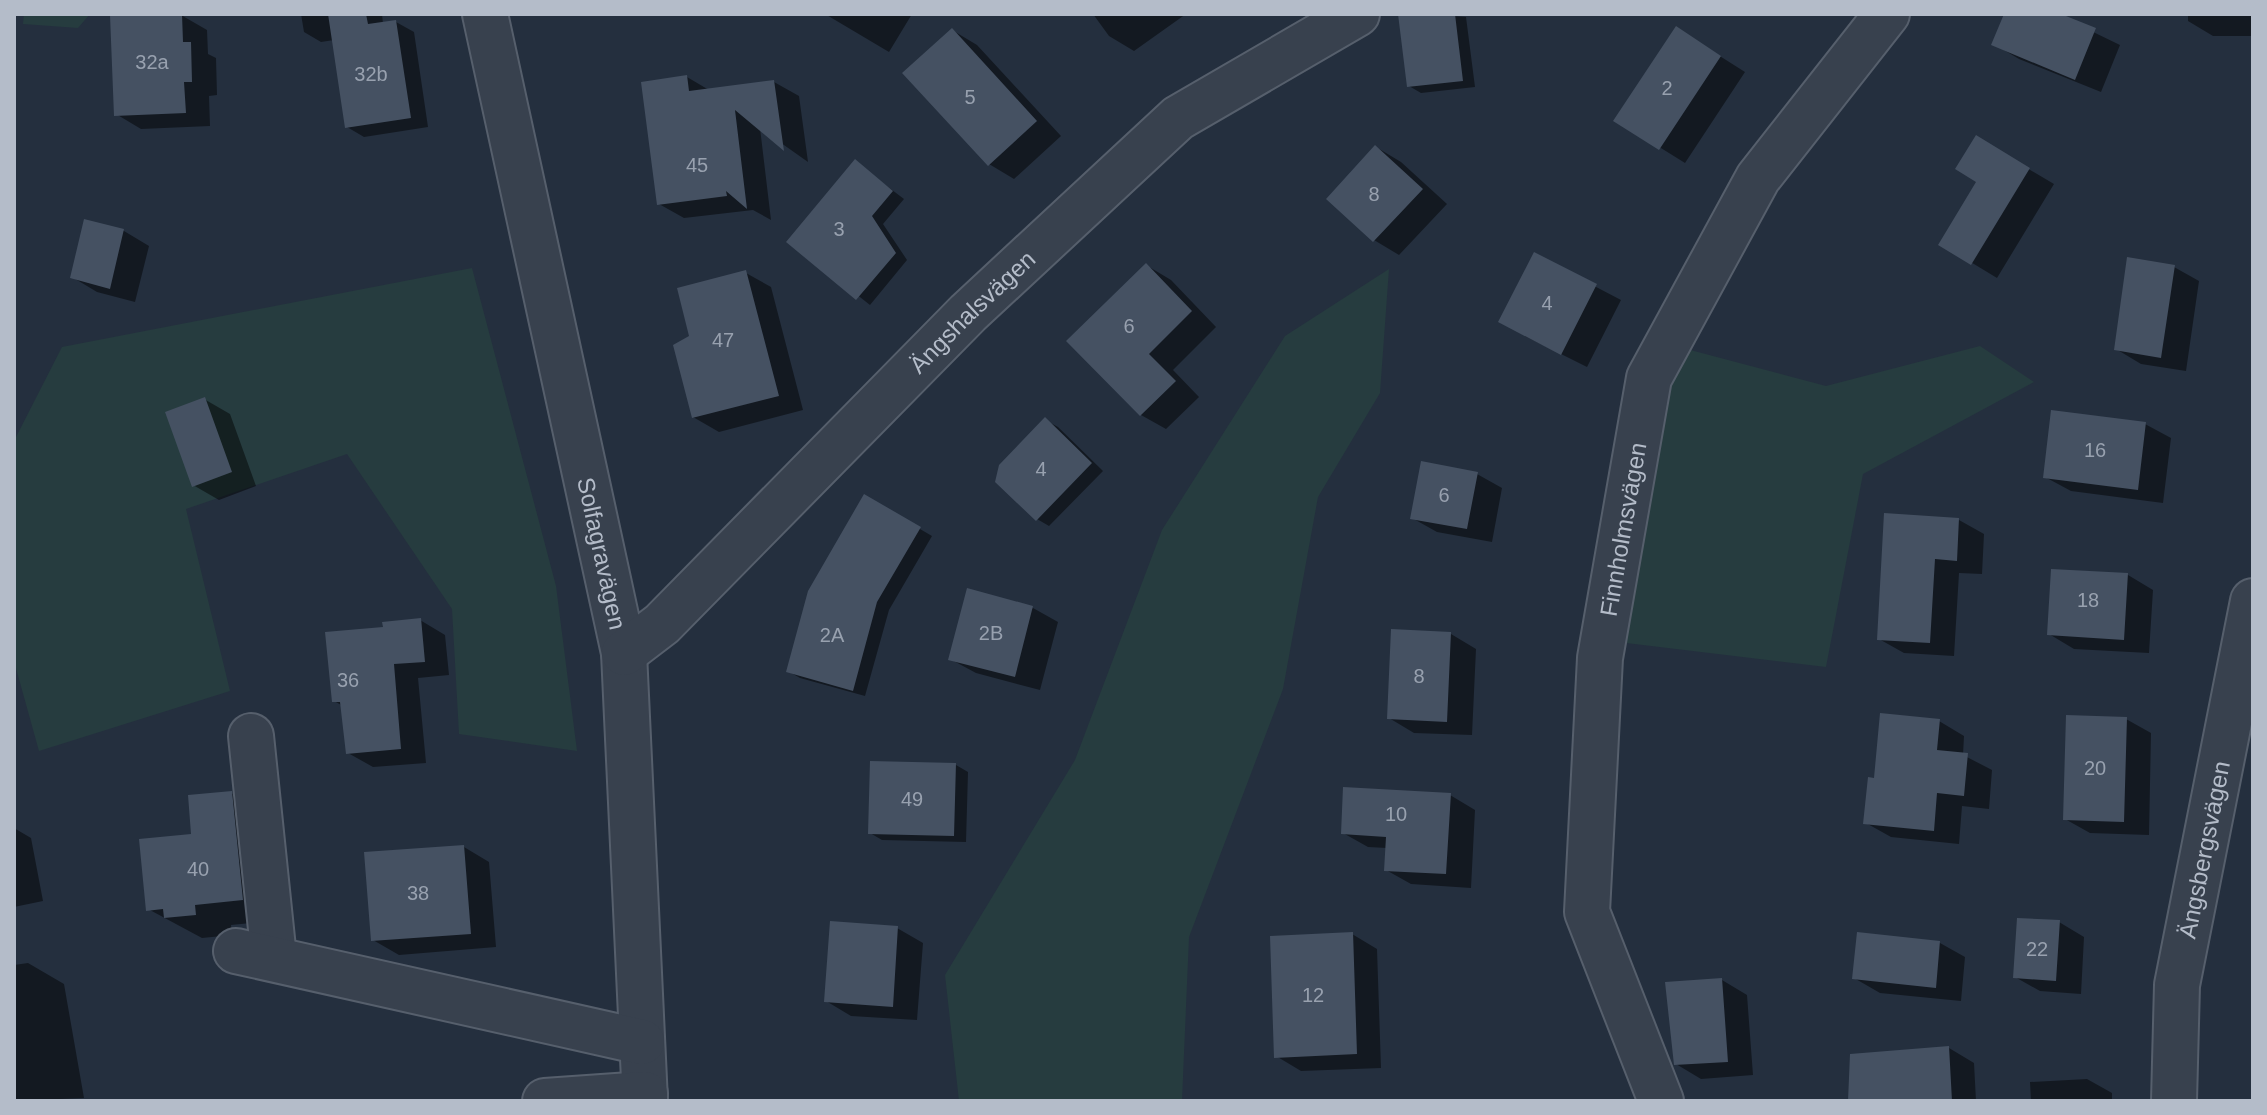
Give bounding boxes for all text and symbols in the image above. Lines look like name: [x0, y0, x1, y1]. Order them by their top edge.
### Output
house number: 32a: [135, 51, 170, 73]
house number: 32b: [354, 63, 388, 85]
house number: 2: [1661, 77, 1673, 99]
house number: 5: [964, 86, 976, 108]
house number: 45: [686, 154, 708, 176]
house number: 8: [1368, 183, 1380, 205]
house number: 3: [833, 218, 845, 240]
street label: Ängshalsvägen: [904, 245, 1040, 378]
house number: 4: [1541, 292, 1553, 314]
house number: 6: [1123, 315, 1135, 337]
house number: 47: [712, 329, 734, 351]
house number: 16: [2084, 439, 2106, 461]
street label: Finnholmsvägen: [1594, 440, 1651, 618]
house number: 4: [1035, 458, 1047, 480]
street label: Solfagravägen: [573, 475, 632, 632]
house number: 6: [1438, 484, 1450, 506]
house number: 18: [2077, 589, 2099, 611]
house number: 2B: [979, 622, 1003, 644]
house number: 2A: [820, 624, 845, 646]
house number: 8: [1413, 665, 1425, 687]
house number: 36: [337, 669, 359, 691]
house number: 20: [2084, 757, 2106, 779]
street label: Ängsbergsvägen: [2173, 759, 2235, 941]
house number: 49: [901, 788, 923, 810]
house number: 10: [1385, 803, 1407, 825]
house number: 40: [187, 858, 209, 880]
house number: 38: [407, 882, 429, 904]
house number: 22: [2026, 938, 2048, 960]
house number: 12: [1302, 984, 1324, 1006]

